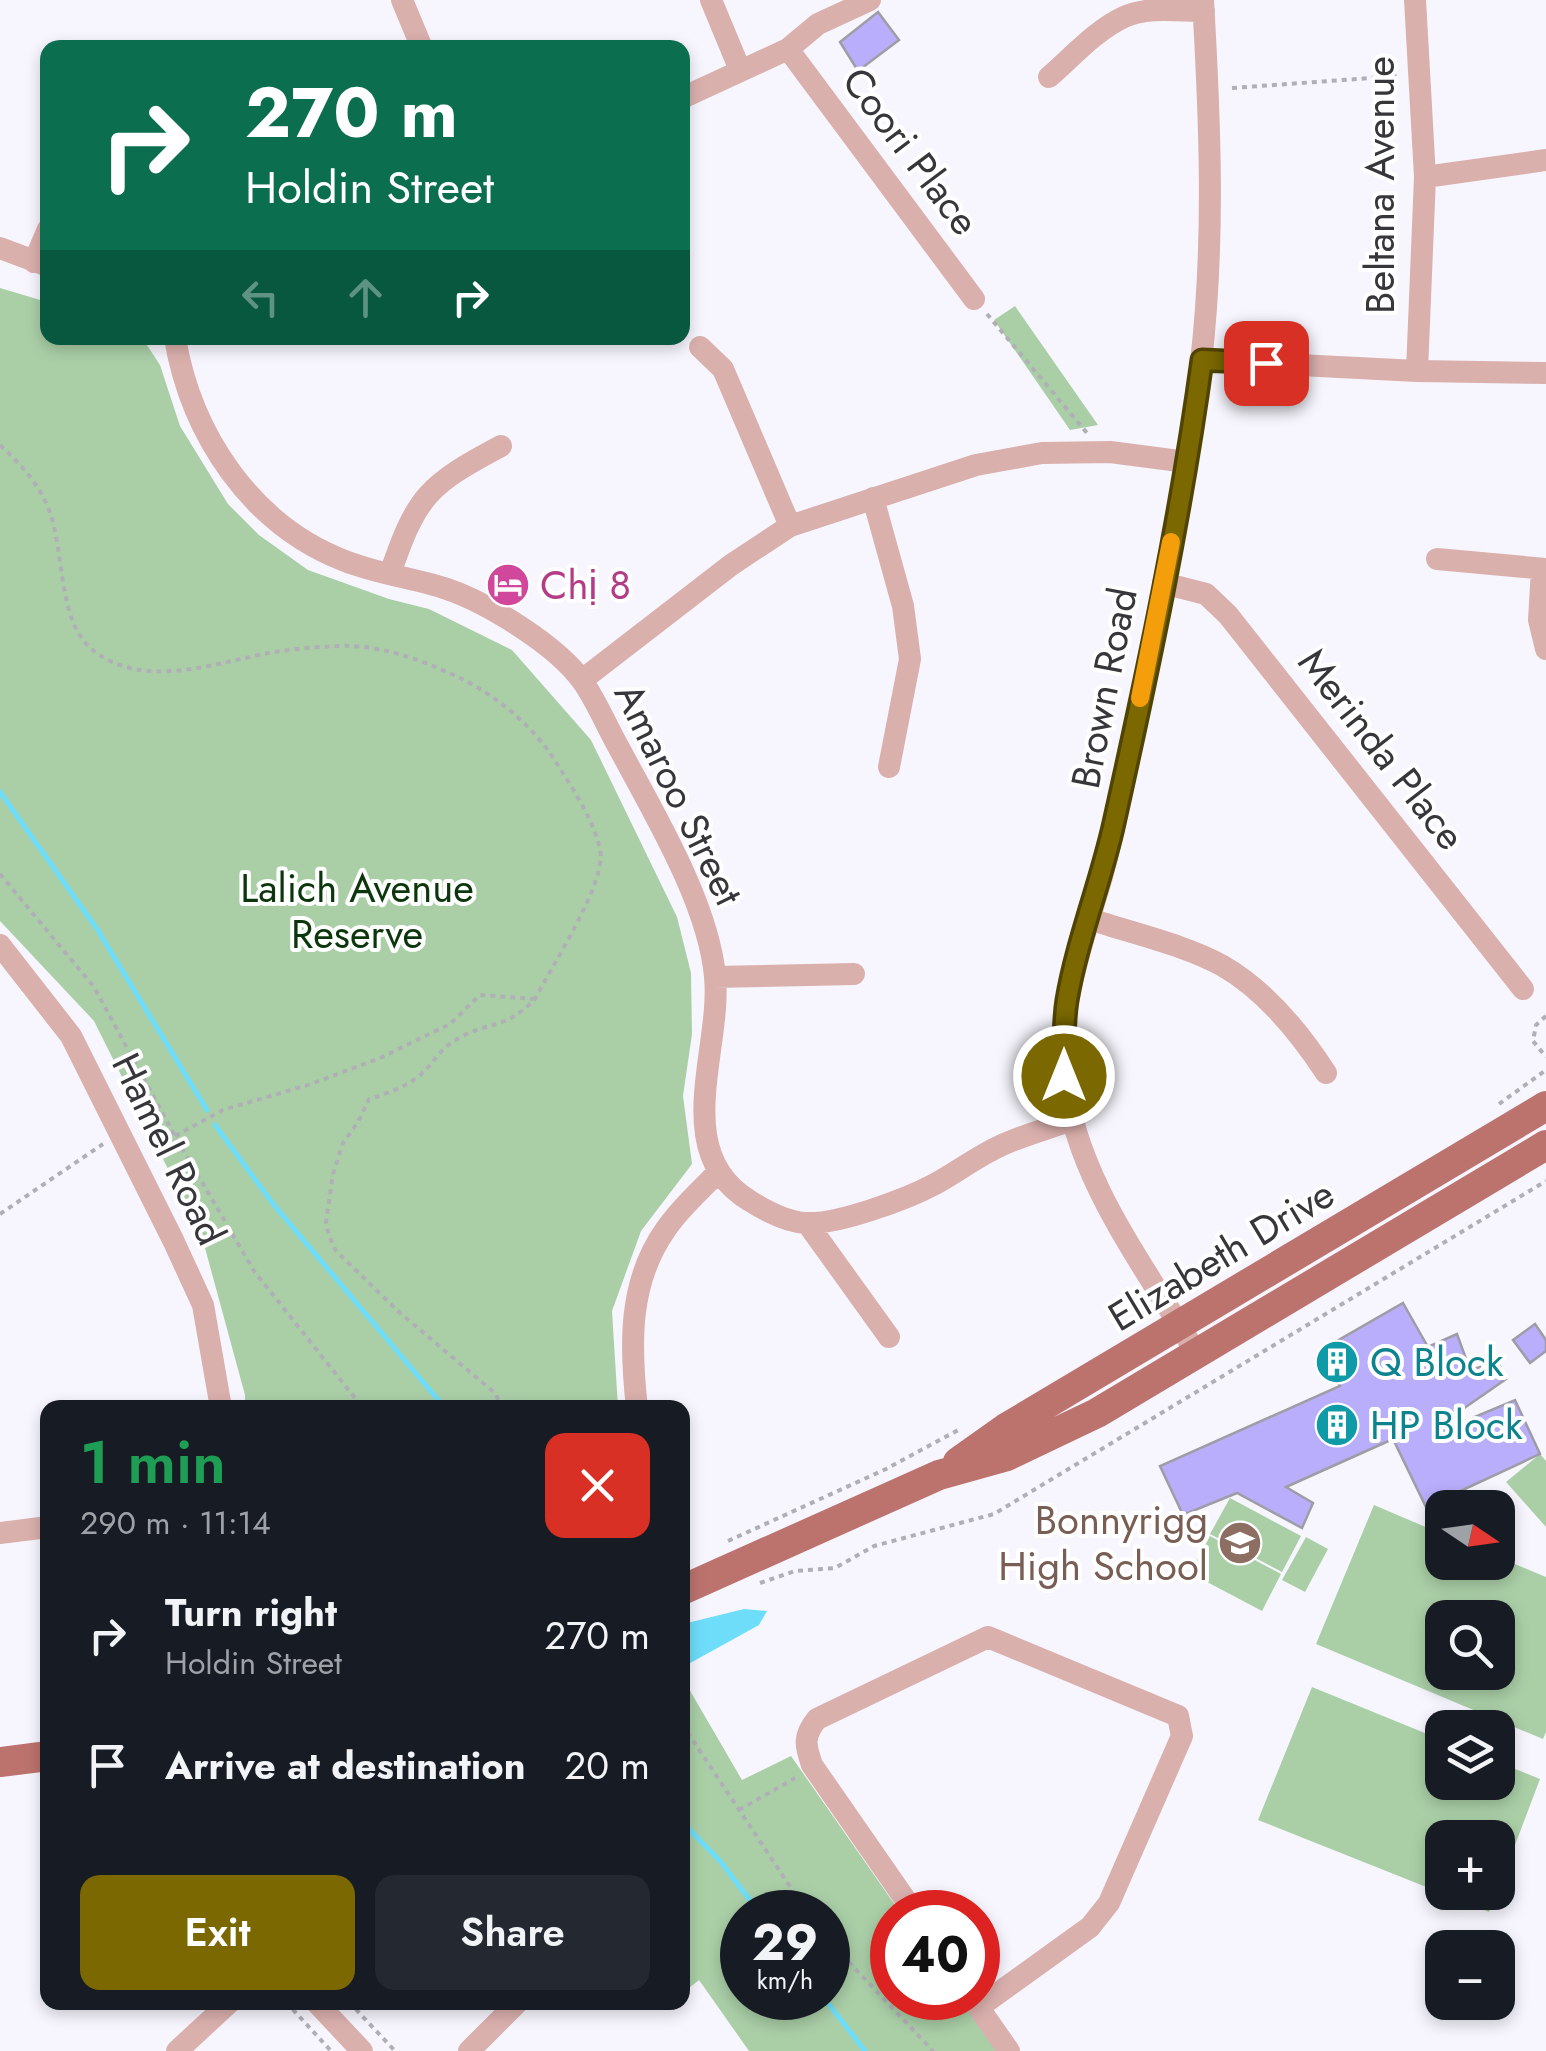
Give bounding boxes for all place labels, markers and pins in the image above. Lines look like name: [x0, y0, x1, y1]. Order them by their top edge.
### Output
pin: [1224, 321, 1309, 406]
place label: Chị 8: [540, 556, 631, 614]
hotel icon: Chị 8: [485, 562, 531, 608]
place label: Q Block: [1370, 1333, 1504, 1391]
building icon: Q Block: [1314, 1339, 1360, 1385]
place label: HP Block: [1370, 1396, 1523, 1454]
building icon: HP Block: [1314, 1402, 1360, 1448]
place label: Bonnyrigg High School: [998, 1491, 1208, 1595]
school or university icon: Bonnyrigg High School: [1217, 1520, 1263, 1566]

